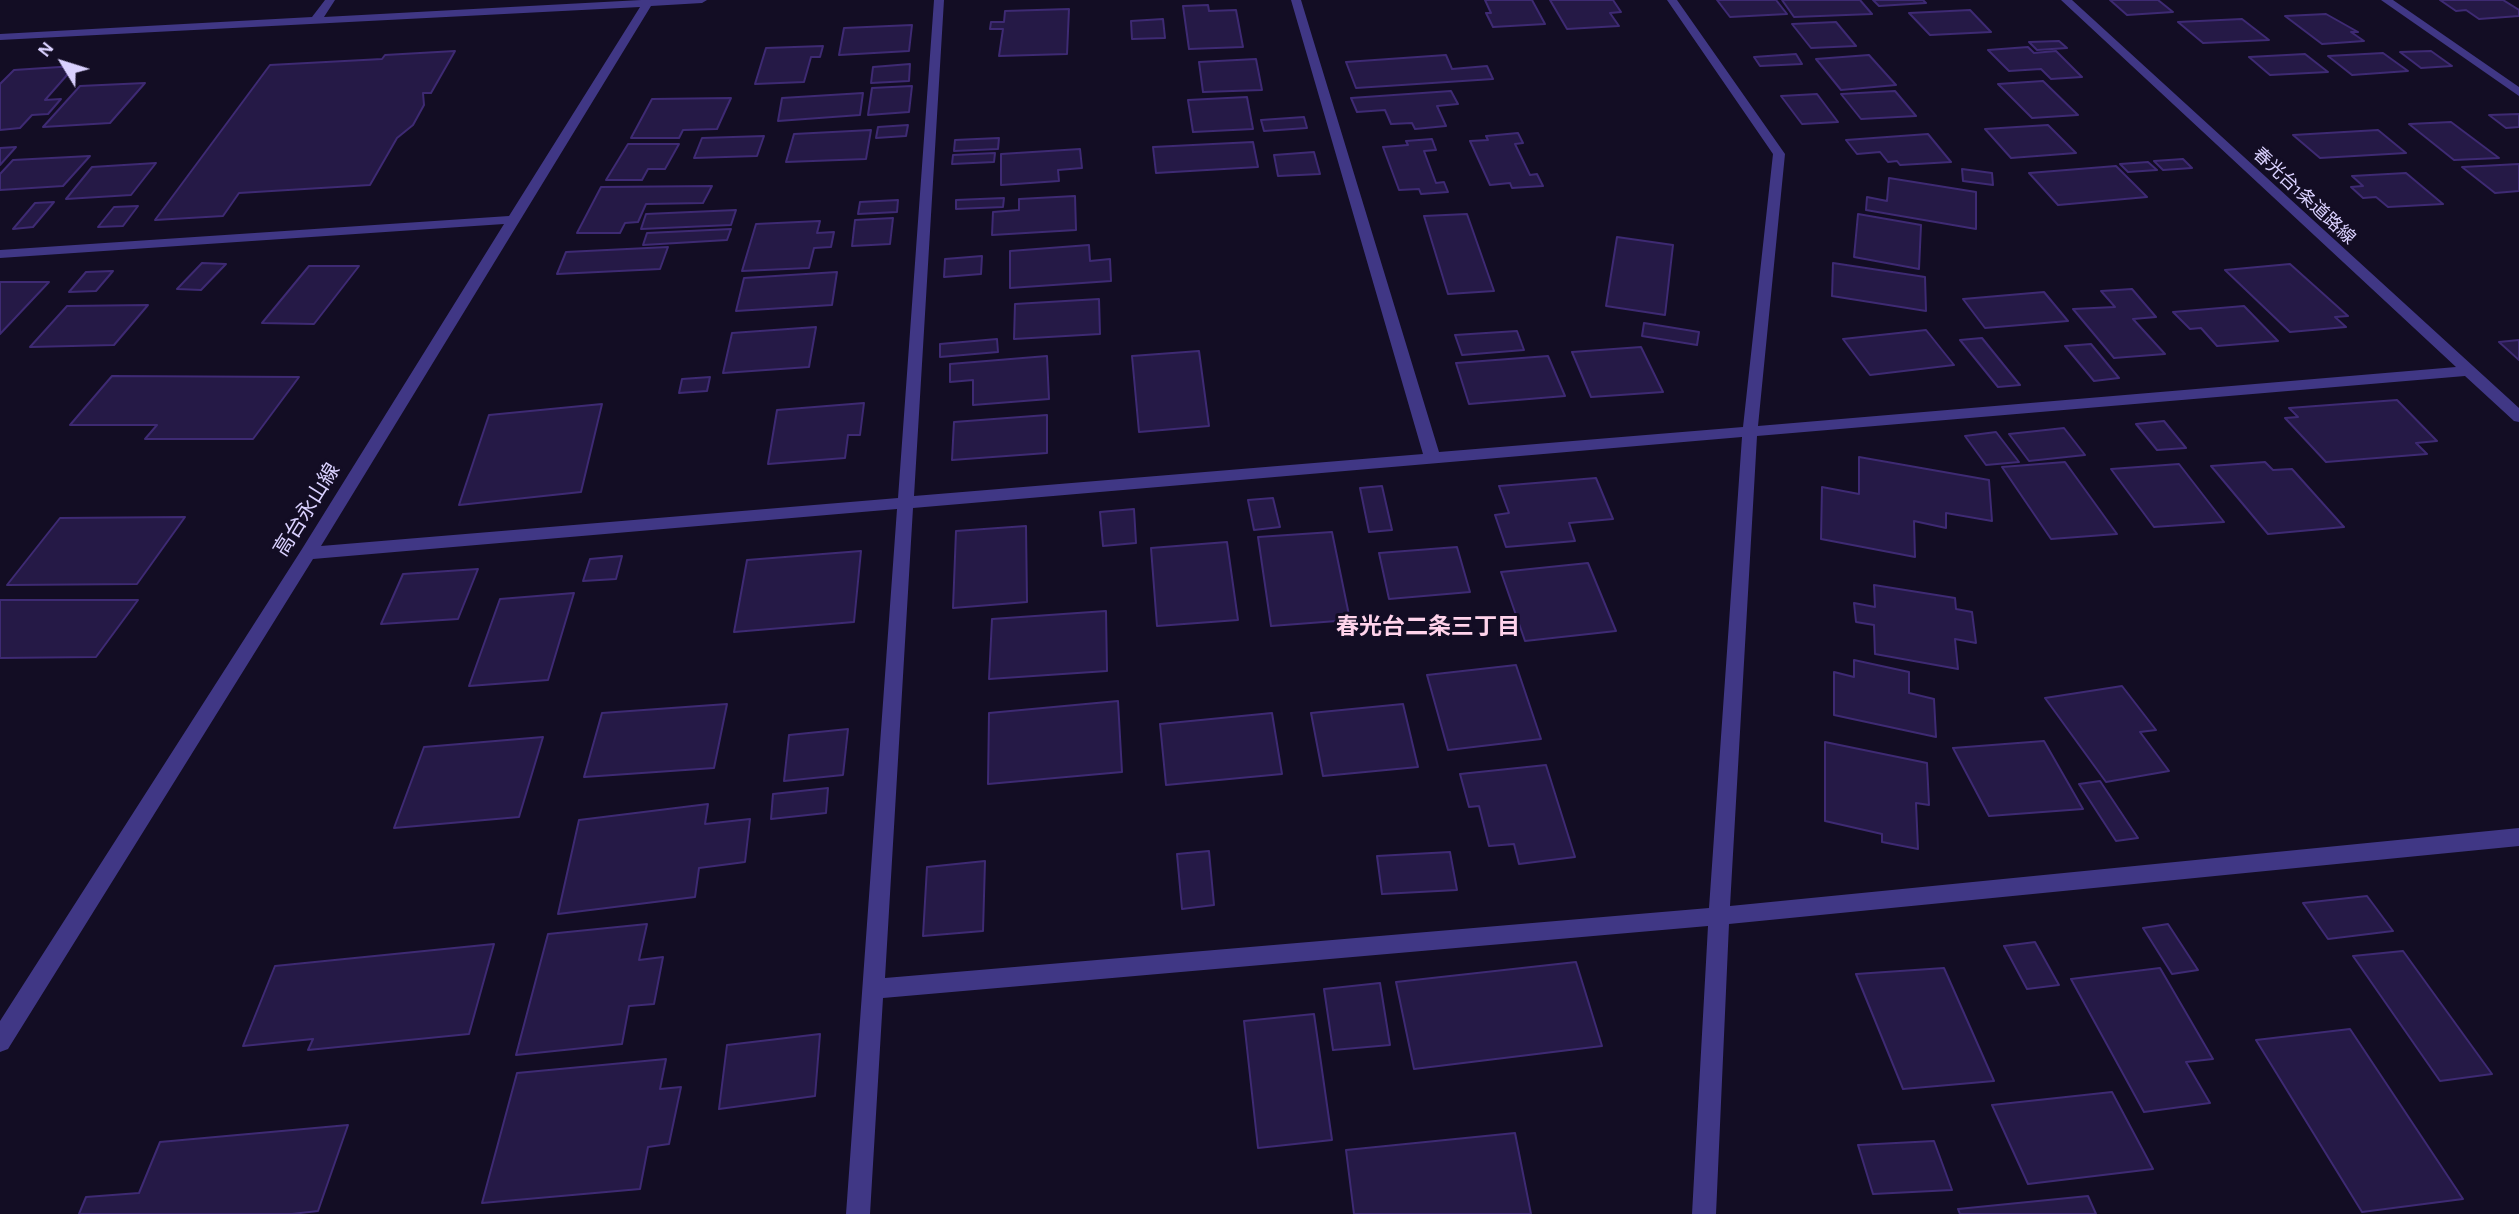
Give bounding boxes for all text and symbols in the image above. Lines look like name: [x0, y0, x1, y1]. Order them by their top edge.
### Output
north arrow: [28, 28, 98, 98]
text: N: [35, 39, 58, 61]
street label: 春光台1条道路線: [2248, 143, 2360, 249]
street label: 高台永山線: [268, 459, 346, 561]
district label: 春光台二条三丁目: [1336, 613, 1520, 641]

